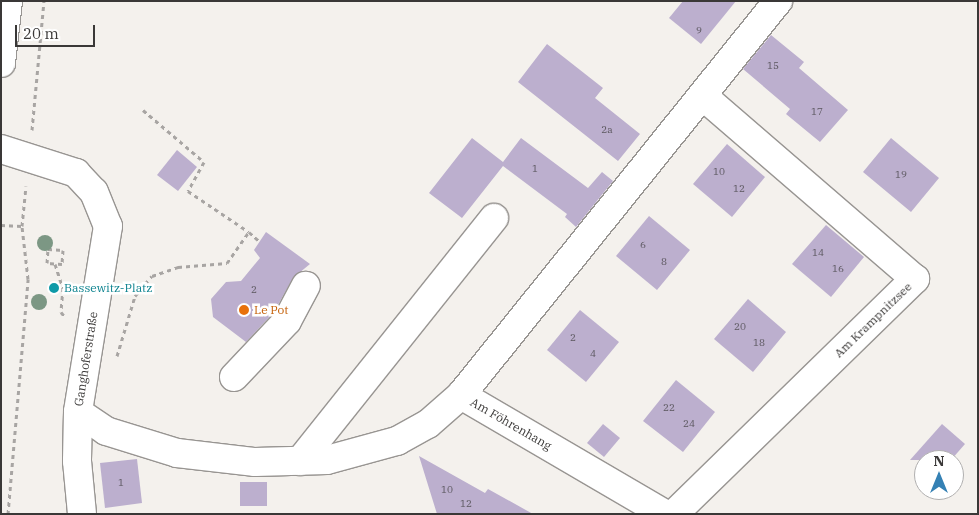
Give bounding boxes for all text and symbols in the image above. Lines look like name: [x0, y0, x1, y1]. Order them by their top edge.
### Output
scale bar: [18, 15, 98, 47]
text: 20 m: [23, 24, 59, 43]
house number: 9: [696, 25, 702, 37]
house number: 15: [767, 60, 779, 72]
house number: 17: [811, 106, 823, 118]
house number: 2a: [601, 124, 613, 136]
house number: 1: [532, 163, 538, 175]
house number: 10: [713, 166, 725, 178]
house number: 19: [895, 169, 907, 181]
house number: 12: [733, 183, 745, 195]
house number: 6: [640, 239, 646, 251]
house number: 14: [812, 247, 824, 259]
house number: 8: [661, 256, 667, 268]
house number: 16: [832, 263, 844, 275]
street label: Am Krampnitzsee: [831, 279, 915, 361]
place label: Bassewitz-Platz: [64, 281, 152, 295]
marker: Bassewitz-Platz: [48, 282, 60, 294]
house number: 2: [251, 284, 257, 296]
place label: Le Pot: [254, 303, 289, 317]
marker: Le Pot: [238, 304, 250, 316]
street label: Ganghoferstraße: [71, 311, 101, 407]
house number: 20: [734, 321, 746, 333]
house number: 2: [570, 332, 576, 344]
house number: 18: [753, 337, 765, 349]
house number: 4: [590, 348, 596, 360]
street label: Am Föhrenhang: [468, 395, 554, 453]
house number: 22: [663, 402, 675, 414]
house number: 24: [683, 418, 695, 430]
north arrow: [914, 450, 964, 500]
text: N: [933, 452, 945, 470]
house number: 1: [118, 477, 124, 489]
house number: 10: [441, 484, 453, 496]
house number: 12: [460, 498, 472, 510]

